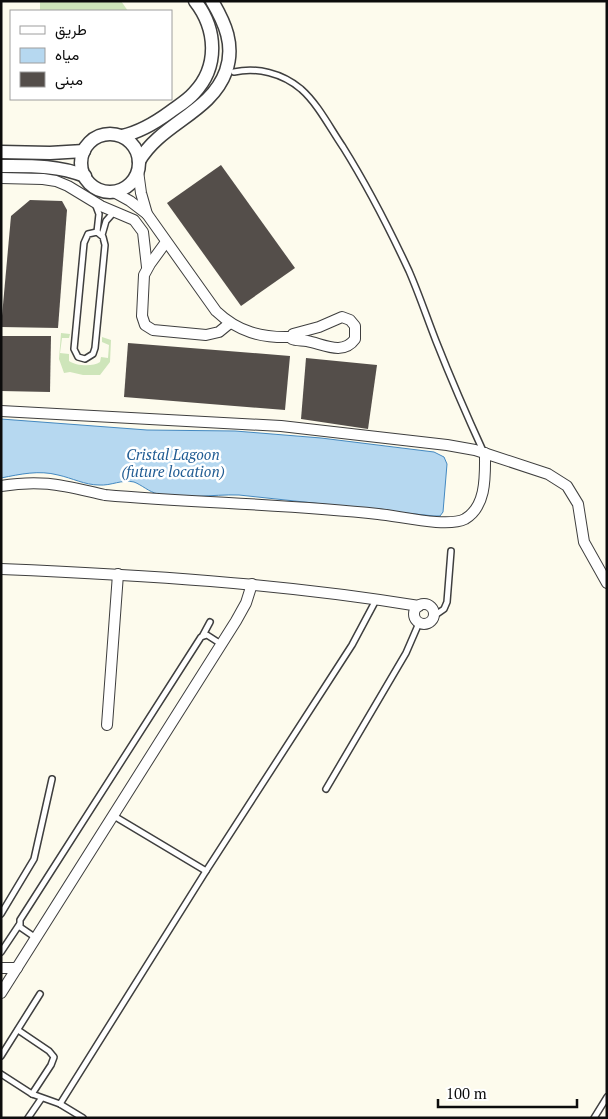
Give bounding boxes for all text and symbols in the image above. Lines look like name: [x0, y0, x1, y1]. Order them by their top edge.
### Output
legend: [10, 10, 172, 100]
text: طريق: [55, 19, 87, 40]
text: مياه: [55, 44, 79, 64]
text: مبنى: [55, 69, 83, 90]
water label: Cristal Lagoon (future location): [121, 444, 225, 481]
scale bar: [438, 1076, 577, 1108]
text: 100 m: [446, 1083, 487, 1103]

